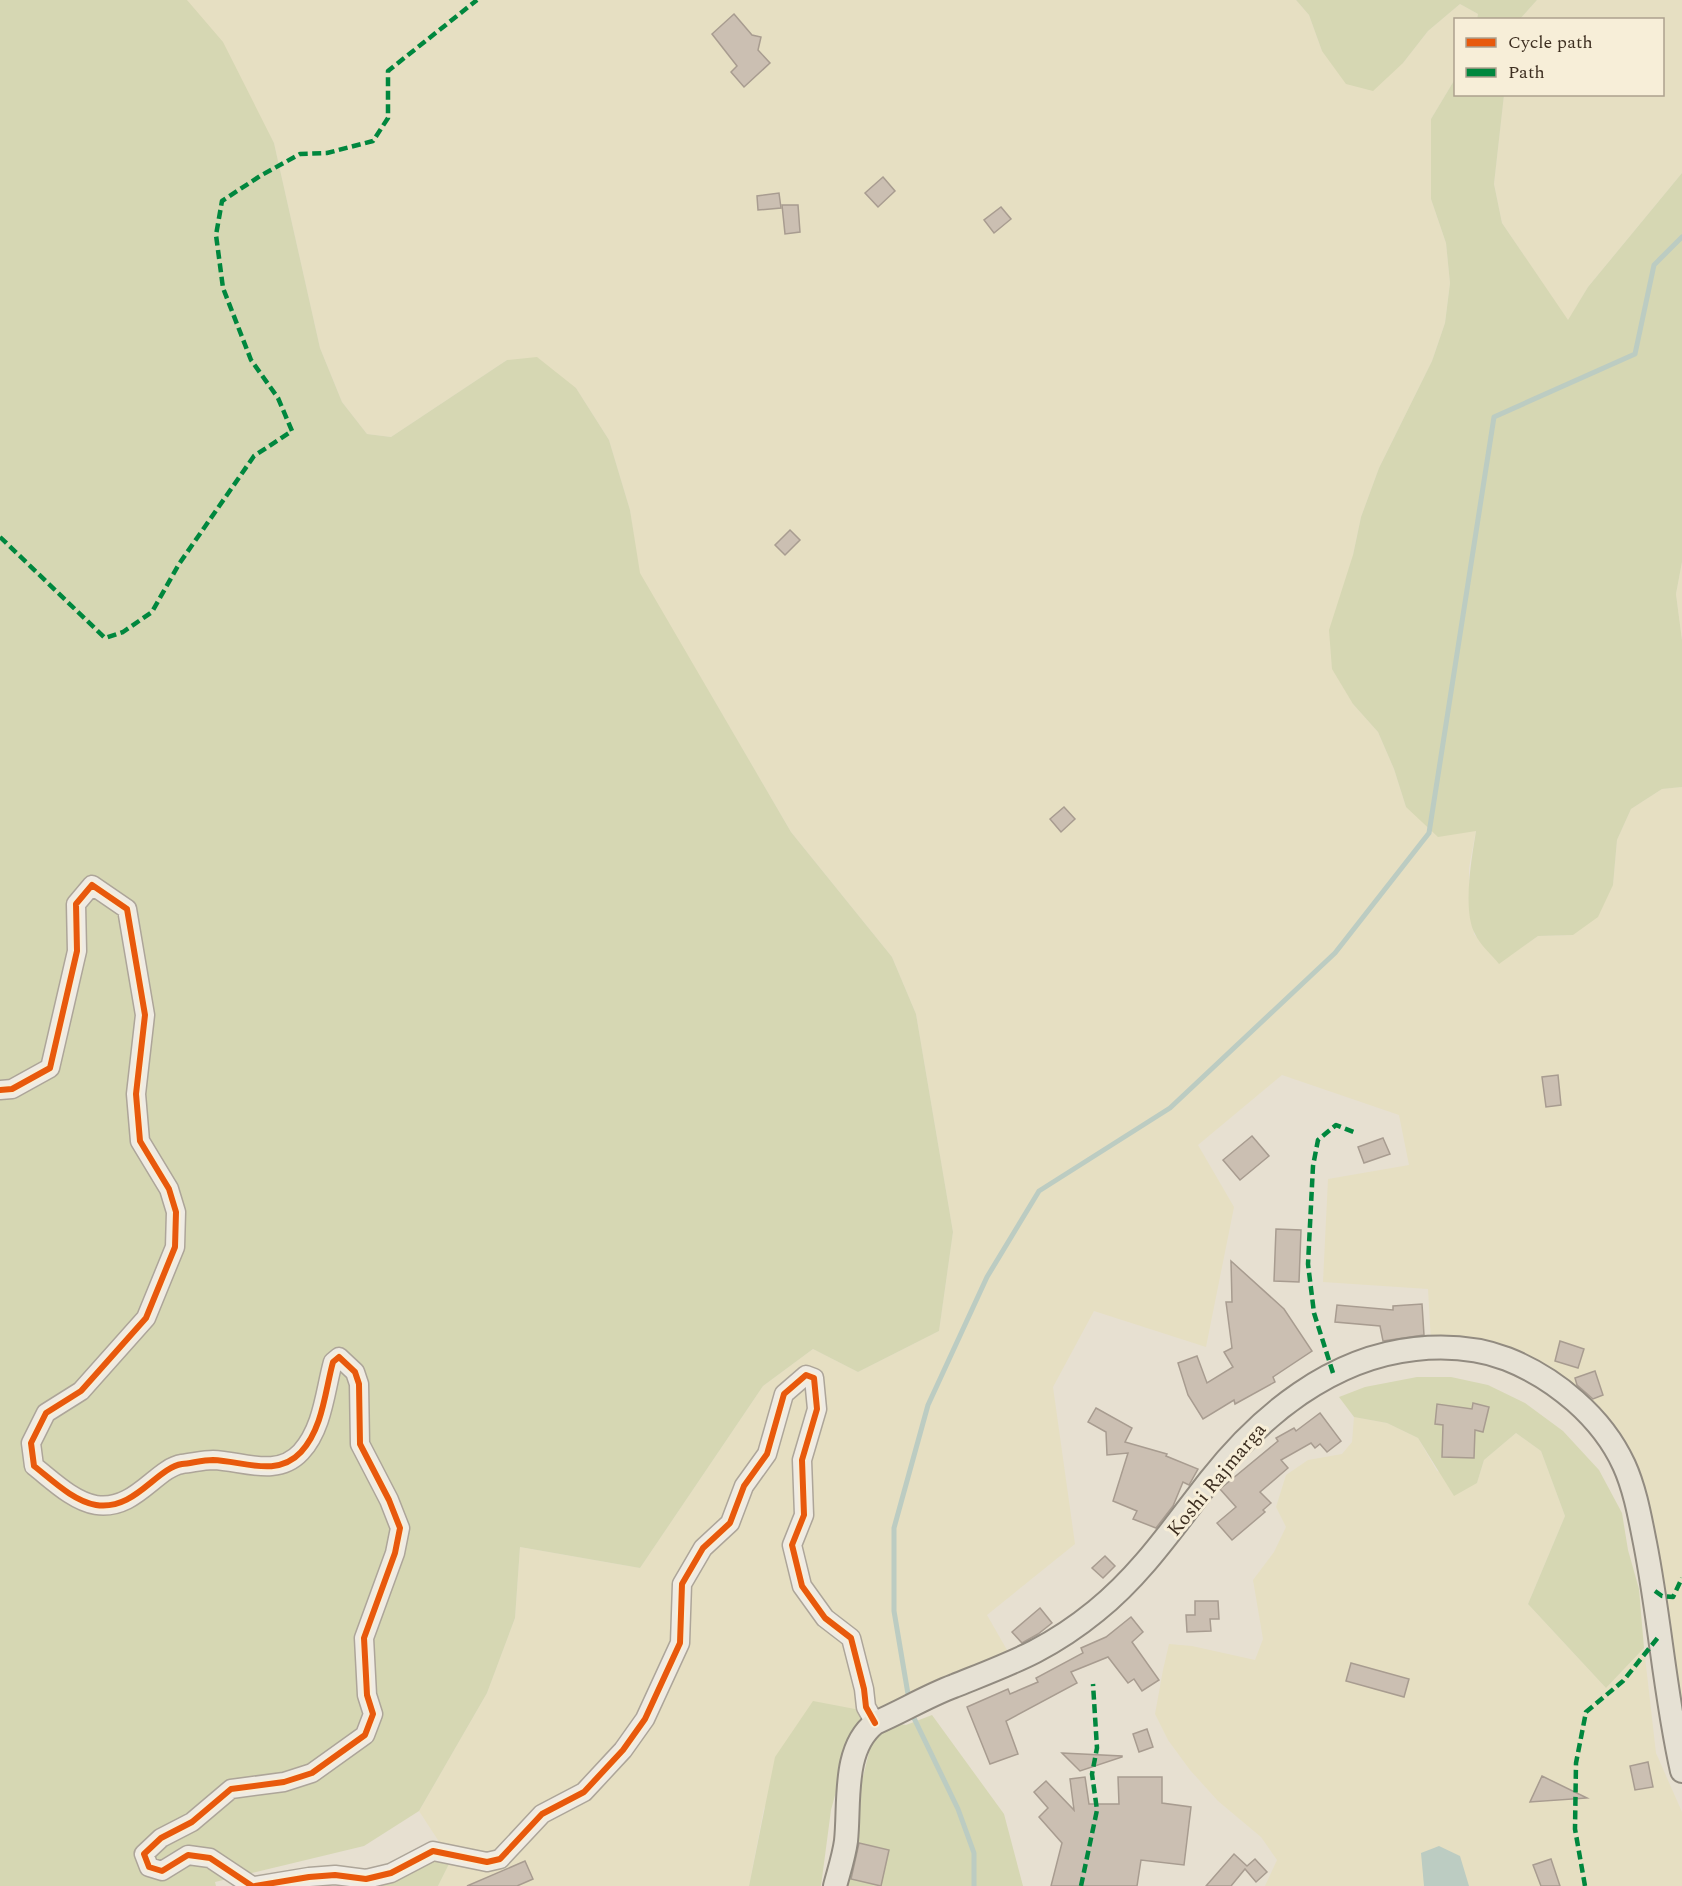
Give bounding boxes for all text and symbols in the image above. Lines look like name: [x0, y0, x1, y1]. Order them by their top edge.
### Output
legend: [1454, 18, 1664, 96]
text: Cycle path: [1508, 29, 1593, 56]
text: Path: [1508, 59, 1545, 86]
street label: Koshi Rajmarga: [1160, 1416, 1274, 1543]

